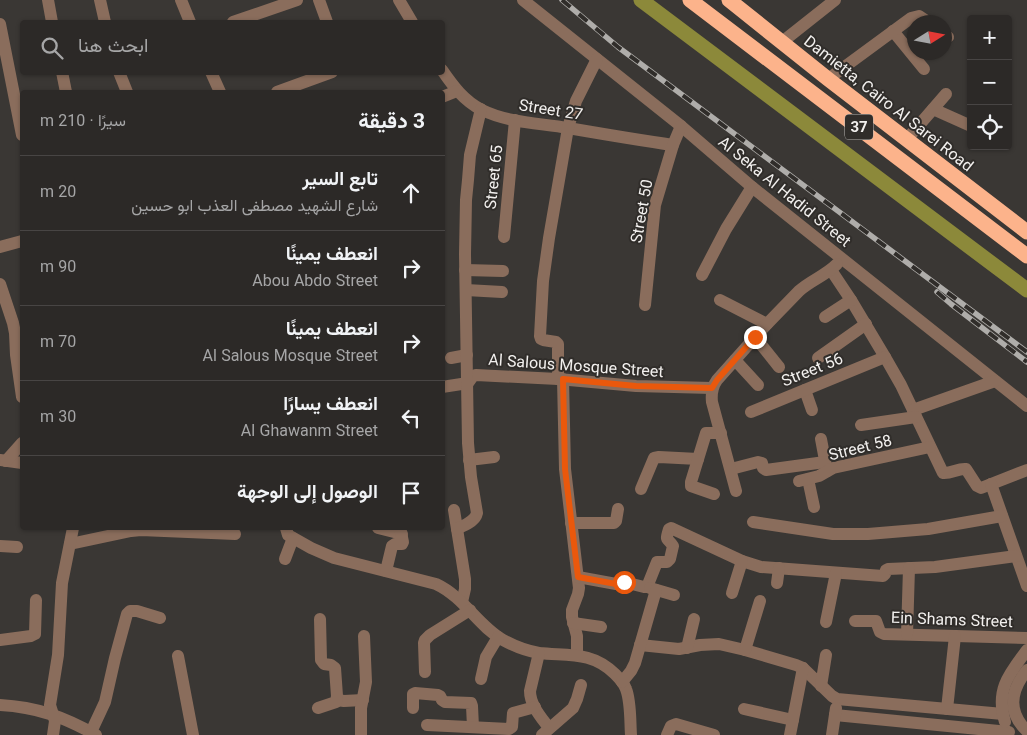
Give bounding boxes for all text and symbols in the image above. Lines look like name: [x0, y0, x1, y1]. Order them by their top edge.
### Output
north arrow: [907, 15, 952, 60]
map controls: [967, 15, 1012, 150]
button: +: [967, 15, 1012, 60]
search box: [20, 20, 445, 75]
street label: Damietta, Cairo Al Sarei Road: [797, 31, 978, 179]
text: ابحث هنا: [78, 33, 148, 62]
icon: search: [38, 34, 66, 62]
button: −: [967, 60, 1012, 105]
street label: Street 27: [517, 94, 584, 129]
button: locate: [967, 105, 1012, 150]
text: 3 دقيقة: [358, 106, 425, 139]
text: سيرًا · 210 m: [40, 110, 126, 135]
road number: 37: [845, 114, 873, 140]
street label: Al Seka Al Hadid Street: [711, 131, 855, 255]
street label: Street 65: [480, 144, 511, 211]
text: تابع السير: [302, 166, 378, 195]
street label: Street 50: [626, 178, 661, 245]
icon: ahead: [397, 179, 425, 207]
text: 20 m: [40, 181, 76, 206]
text: شارع الشهيد مصطفى العذب ابو حسين: [131, 195, 378, 220]
text: انعطف يمينًا: [286, 241, 378, 270]
icon: right: [397, 254, 425, 282]
text: 90 m: [40, 256, 76, 281]
text: Abou Abdo Street: [252, 270, 378, 295]
text: انعطف يمينًا: [286, 316, 378, 345]
route end: [744, 326, 767, 349]
icon: right: [397, 329, 425, 357]
text: 70 m: [40, 331, 76, 356]
text: Al Salous Mosque Street: [203, 345, 378, 370]
street label: Street 56: [778, 348, 848, 395]
street label: Al Salous Mosque Street: [487, 349, 664, 386]
text: انعطف يسارًا: [283, 391, 378, 420]
icon: left: [397, 404, 425, 432]
text: 30 m: [40, 406, 76, 431]
text: Al Ghawanm Street: [241, 420, 378, 445]
street label: Street 58: [826, 429, 895, 469]
text: الوصول إلى الوجهة: [237, 479, 378, 508]
icon: arrive: [397, 479, 425, 507]
route start: [613, 571, 636, 594]
street label: Ein Shams Street: [891, 607, 1013, 636]

